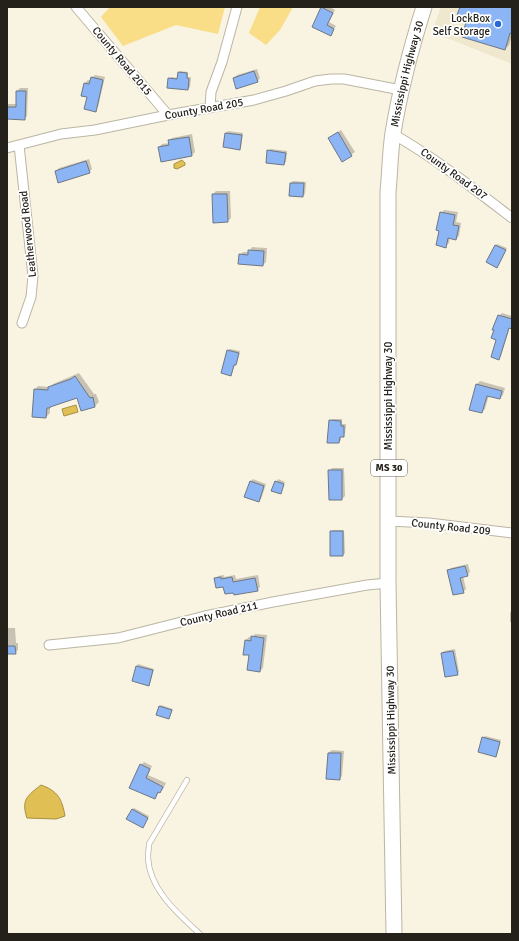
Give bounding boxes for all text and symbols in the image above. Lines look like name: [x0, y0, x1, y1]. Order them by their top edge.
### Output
place label: LockBox Self Storage: [433, 12, 490, 38]
street label: Mississippi Highway 30: [388, 19, 426, 128]
marker: LockBox Self Storage: [493, 19, 503, 29]
street label: County Road 2015: [90, 24, 154, 98]
street label: County Road 205: [164, 96, 244, 122]
street label: County Road 207: [418, 145, 490, 203]
street label: Leatherwood Road: [17, 190, 39, 278]
street label: Mississippi Highway 30: [382, 341, 395, 450]
road number: MS 30: [371, 460, 407, 476]
street label: County Road 209: [411, 516, 491, 538]
street label: County Road 211: [179, 599, 259, 629]
street label: Mississippi Highway 30: [384, 665, 398, 775]

